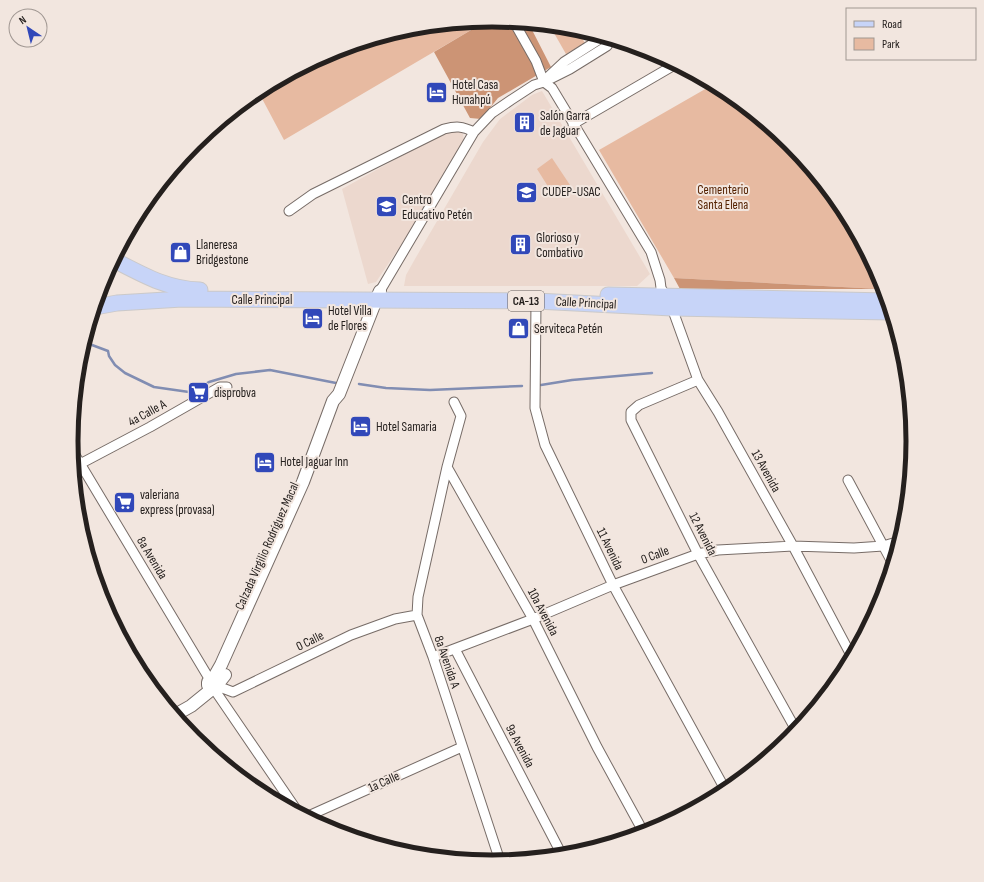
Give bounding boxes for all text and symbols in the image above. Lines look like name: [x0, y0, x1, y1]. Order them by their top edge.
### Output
north arrow: [8, 8, 48, 48]
legend: [846, 8, 976, 60]
text: N: [16, 13, 29, 27]
text: Road: [882, 17, 902, 32]
text: Park: [882, 37, 900, 52]
place label: Hotel Casa Hunahpú: [452, 77, 498, 108]
hotel icon: Hotel Casa Hunahpú: [423, 79, 449, 105]
place label: Salón Garra de Jaguar: [540, 108, 590, 139]
building icon: Salón Garra de Jaguar: [512, 110, 538, 136]
school or university icon: CUDEP-USAC: [514, 179, 540, 205]
park label: Cementerio Santa Elena: [697, 182, 749, 213]
place label: CUDEP-USAC: [542, 184, 601, 200]
place label: Centro Educativo Petén: [402, 192, 472, 223]
school or university icon: Centro Educativo Petén: [373, 194, 399, 220]
place label: Glorioso y Combativo: [536, 230, 583, 261]
building icon: Glorioso y Combativo: [507, 232, 533, 258]
place label: Llaneresa Bridgestone: [196, 237, 248, 268]
shop icon: Llaneresa Bridgestone: [167, 239, 193, 265]
road number: CA-13: [508, 291, 544, 311]
street label: Calle Principal: [232, 292, 292, 308]
street label: Calle Principal: [555, 293, 617, 313]
place label: Hotel Villa de Flores: [328, 303, 372, 334]
hotel icon: Hotel Villa de Flores: [300, 305, 326, 331]
shop icon: Serviteca Petén: [505, 316, 531, 342]
place label: Serviteca Petén: [534, 321, 603, 337]
supermarket icon: disprobva: [186, 380, 212, 406]
place label: disprobva: [214, 385, 256, 401]
street label: 4a Calle A: [125, 396, 169, 430]
hotel icon: Hotel Samaria: [347, 414, 373, 440]
place label: Hotel Samaria: [376, 419, 437, 435]
street label: 13 Avenida: [748, 447, 784, 495]
hotel icon: Hotel Jaguar Inn: [251, 449, 277, 475]
place label: Hotel Jaguar Inn: [280, 454, 348, 470]
street label: Calzada Virgilio Rodríguez Macal: [232, 480, 302, 612]
place label: valeriana express (provasa): [140, 487, 215, 518]
supermarket icon: valeriana express (provasa): [111, 489, 137, 515]
street label: 12 Avenida: [685, 510, 721, 558]
street label: 11 Avenida: [593, 525, 627, 573]
street label: 8a Avenida: [133, 534, 171, 582]
street label: 0 Calle: [639, 542, 671, 568]
street label: 10a Avenida: [524, 586, 562, 638]
street label: 0 Calle: [293, 627, 327, 655]
street label: 8a Avenida A: [431, 634, 464, 691]
street label: 9a Avenida: [502, 722, 538, 770]
street label: 1a Calle: [366, 768, 402, 796]

